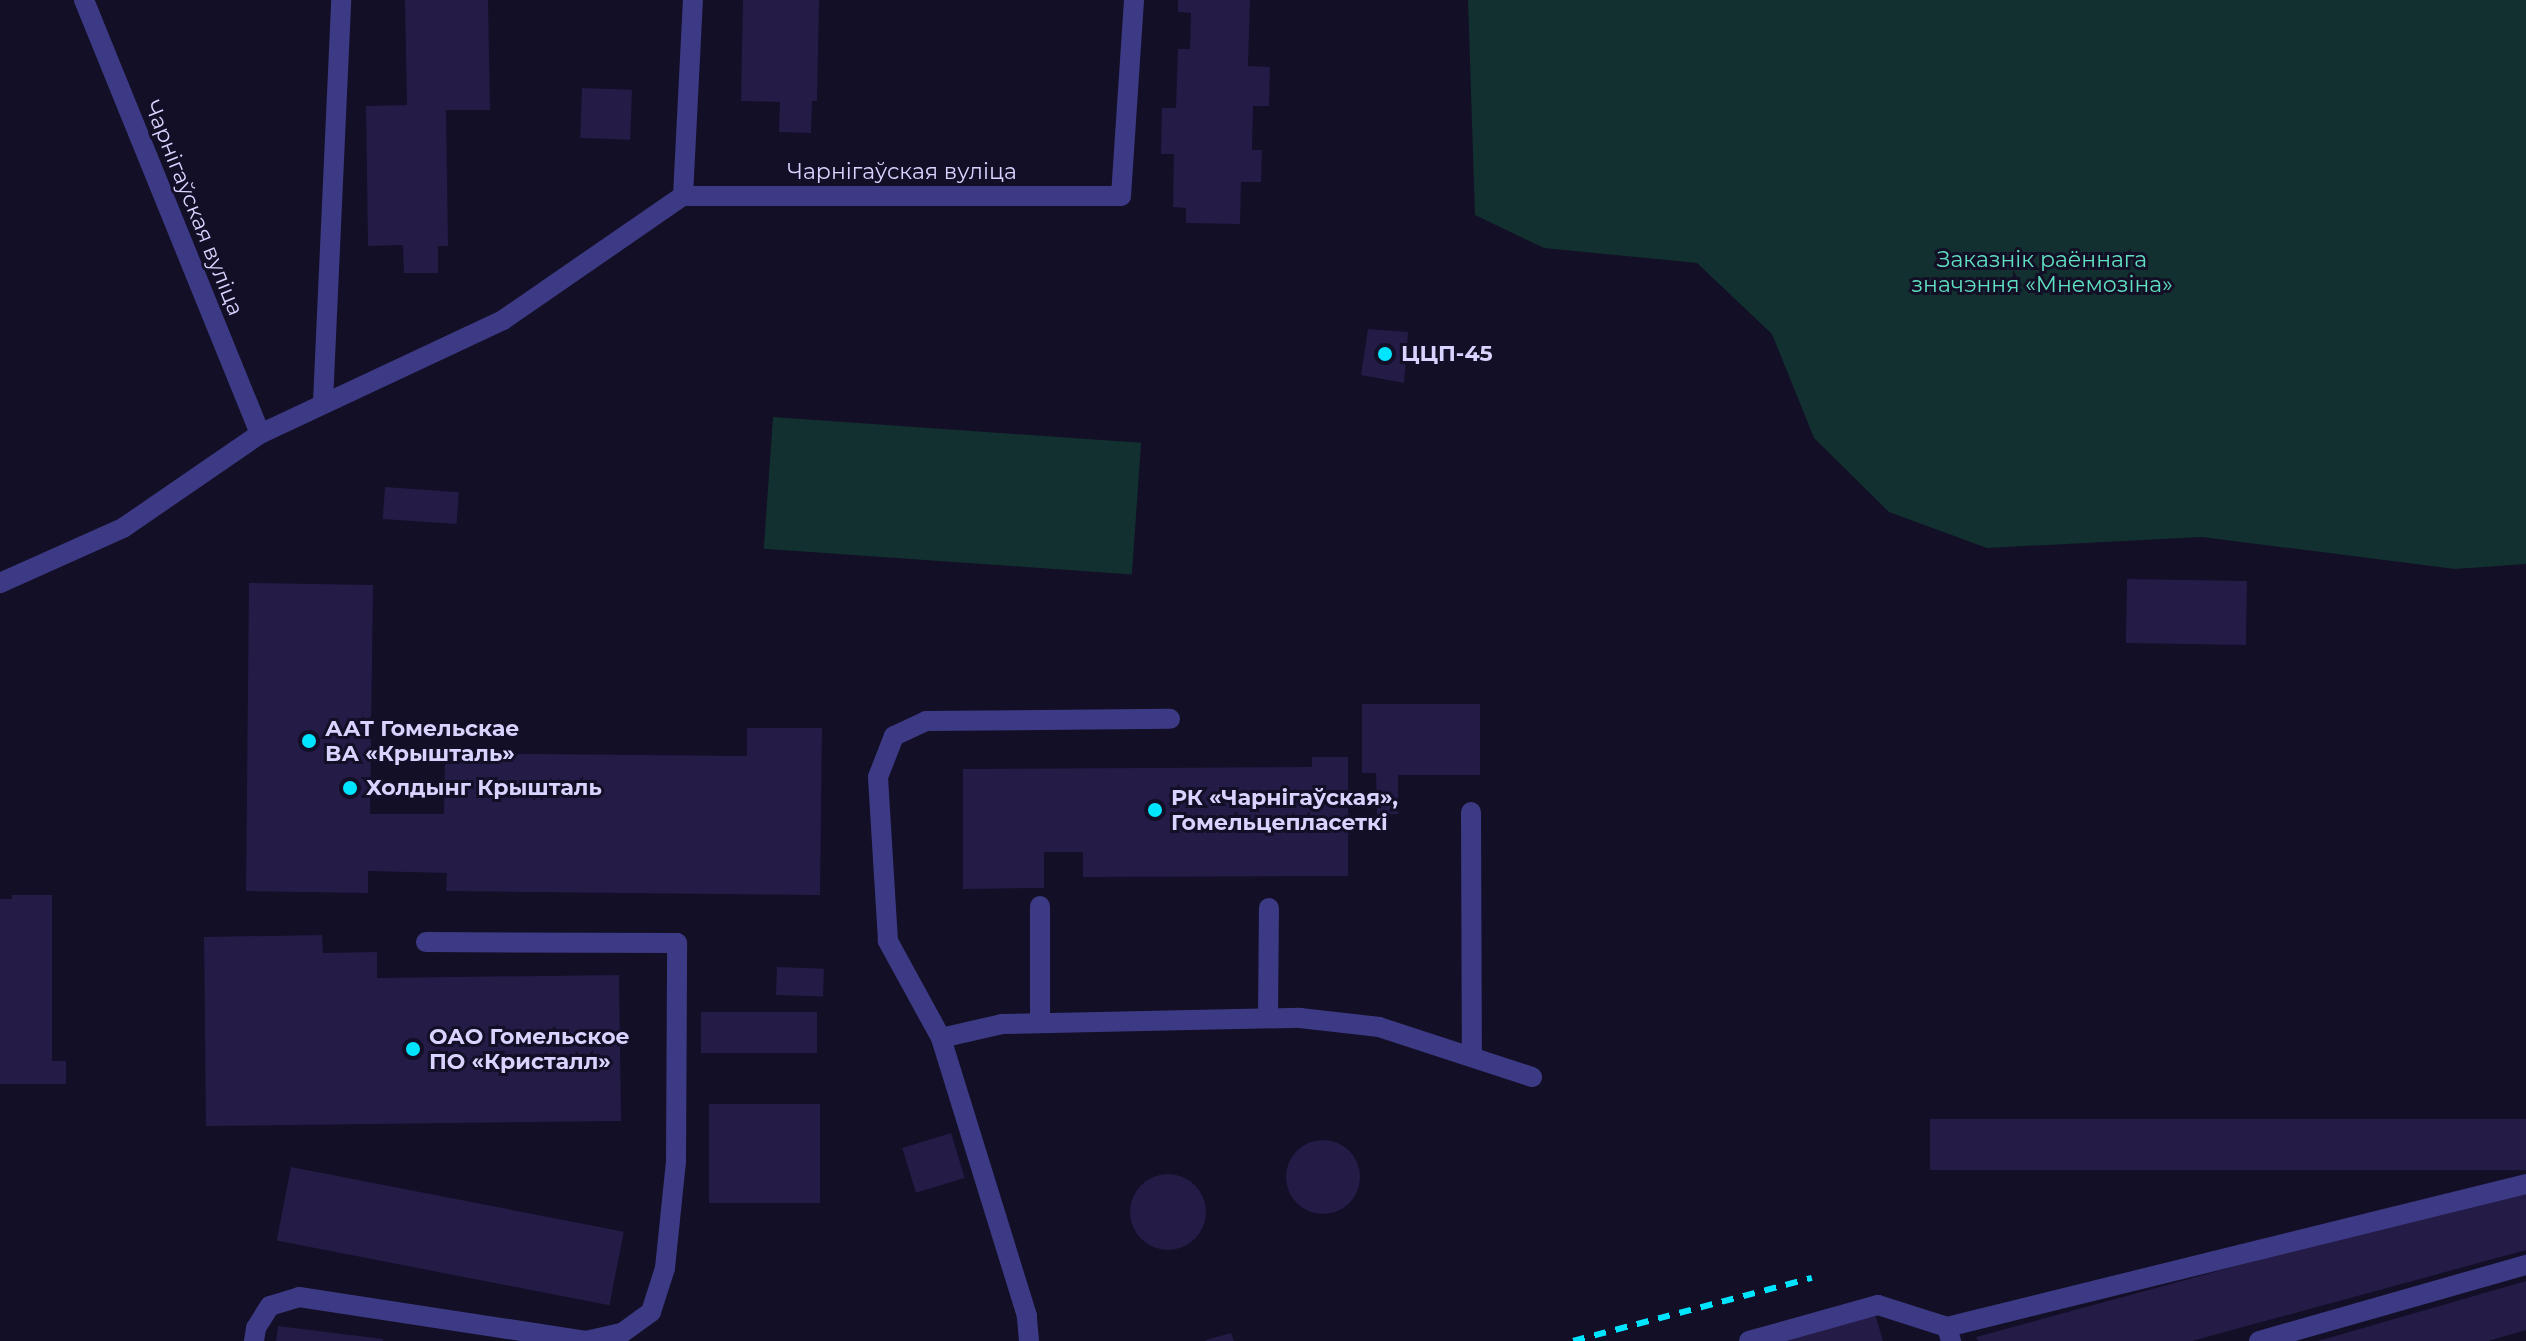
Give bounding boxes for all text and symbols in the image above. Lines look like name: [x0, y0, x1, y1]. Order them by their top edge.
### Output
street label: Чарнігаўская вуліца: [139, 97, 249, 319]
street label: Чарнігаўская вуліца: [787, 159, 1017, 185]
park label: Заказнік раённага значэння «Мнемозіна»: [1911, 246, 2173, 298]
place label: ЦЦП-45: [1401, 341, 1493, 367]
marker: ЦЦП-45: [1376, 345, 1394, 363]
place label: ААТ Гомельскае ВА «Крышталь»: [325, 715, 519, 766]
marker: ААТ Гомельскае ВА «Крышталь»: [300, 732, 318, 750]
place label: Холдынг Крышталь: [366, 775, 602, 801]
marker: Холдынг Крышталь: [341, 779, 359, 797]
place label: РК «Чарнігаўская», Гомельцепласеткі: [1171, 784, 1398, 836]
marker: РК «Чарнігаўская», Гомельцепласеткі: [1146, 801, 1164, 819]
place label: ОАО Гомельское ПО «Кристалл»: [429, 1023, 630, 1074]
marker: ОАО Гомельское ПО «Кристалл»: [404, 1040, 422, 1058]

